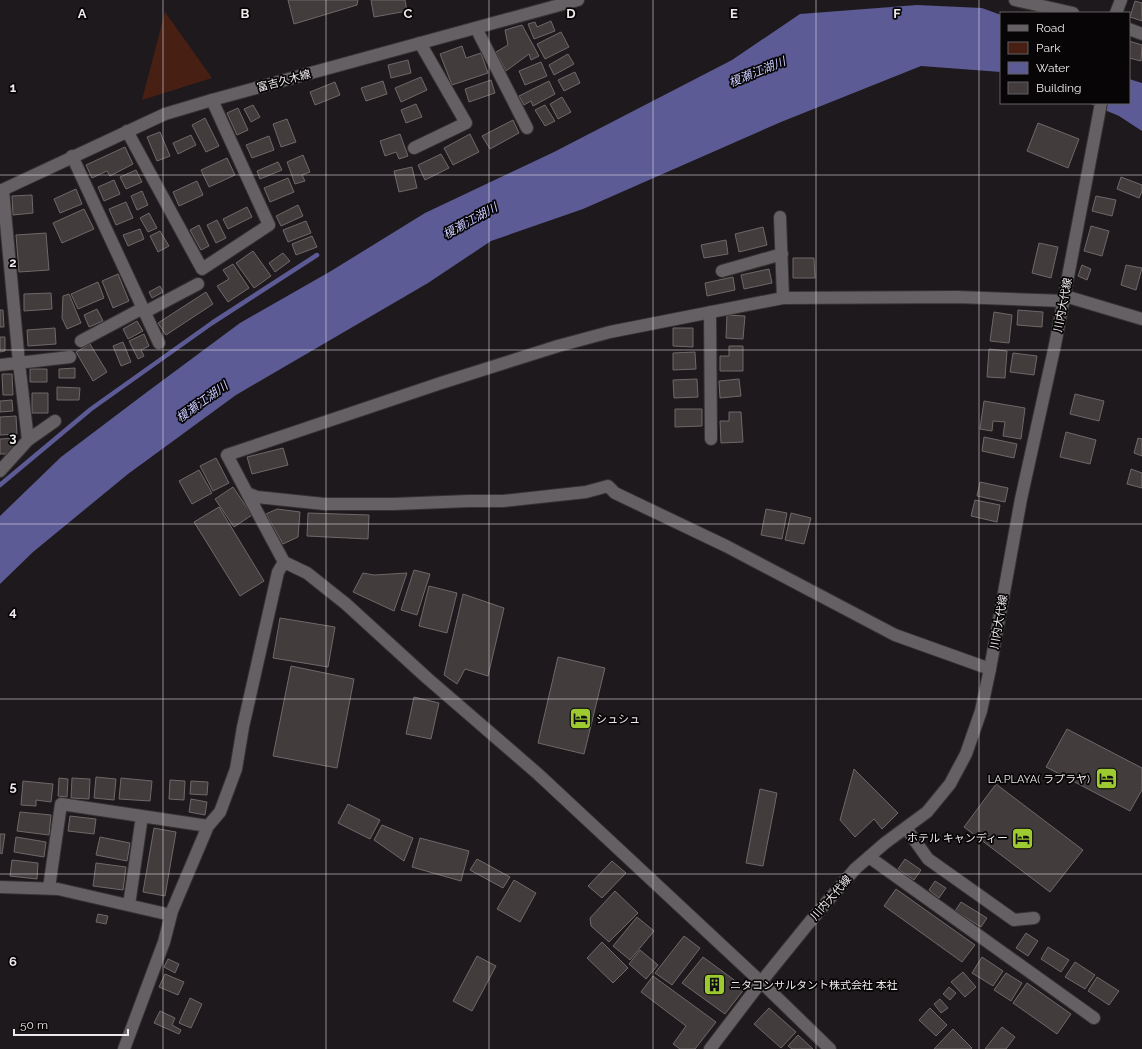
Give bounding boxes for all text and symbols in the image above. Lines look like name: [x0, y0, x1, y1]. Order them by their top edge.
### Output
text: A: [78, 6, 87, 21]
text: B: [241, 6, 250, 21]
text: C: [404, 6, 413, 21]
text: D: [566, 6, 576, 21]
text: E: [730, 6, 738, 21]
text: F: [893, 6, 901, 21]
legend: [1000, 12, 1130, 104]
text: Road: [1036, 21, 1065, 35]
text: Park: [1036, 41, 1061, 55]
water label: 榎瀬江湖川: [727, 54, 789, 90]
text: Water: [1036, 61, 1070, 75]
street label: 富吉久木線: [256, 68, 312, 94]
text: 1: [10, 80, 17, 95]
text: Building: [1036, 81, 1082, 95]
water label: 榎瀬江湖川: [440, 199, 501, 242]
text: 2: [9, 255, 17, 270]
street label: 川内大代線: [1051, 277, 1075, 333]
water label: 榎瀬江湖川: [174, 378, 232, 425]
text: 3: [9, 430, 17, 445]
street label: 川内大代線: [988, 594, 1010, 650]
text: 4: [9, 604, 17, 619]
hotel icon: シュシュ: [567, 706, 593, 732]
place label: シュシュ: [596, 713, 640, 726]
hotel icon: LA.PLAYA( ラプラヤ): [1093, 766, 1119, 792]
place label: LA.PLAYA( ラプラヤ): [988, 773, 1090, 786]
text: 5: [9, 779, 17, 794]
hotel icon: ホテル キャンディー: [1010, 825, 1036, 851]
place label: ホテル キャンディー: [907, 832, 1008, 845]
street label: 川内大代線: [808, 873, 854, 923]
text: 6: [9, 954, 17, 969]
building icon: ニタコンサルタント株式会社 本社: [701, 972, 727, 998]
place label: ニタコンサルタント株式会社 本社: [730, 979, 898, 992]
scale bar: [14, 1011, 128, 1037]
text: 50 m: [20, 1018, 48, 1032]

